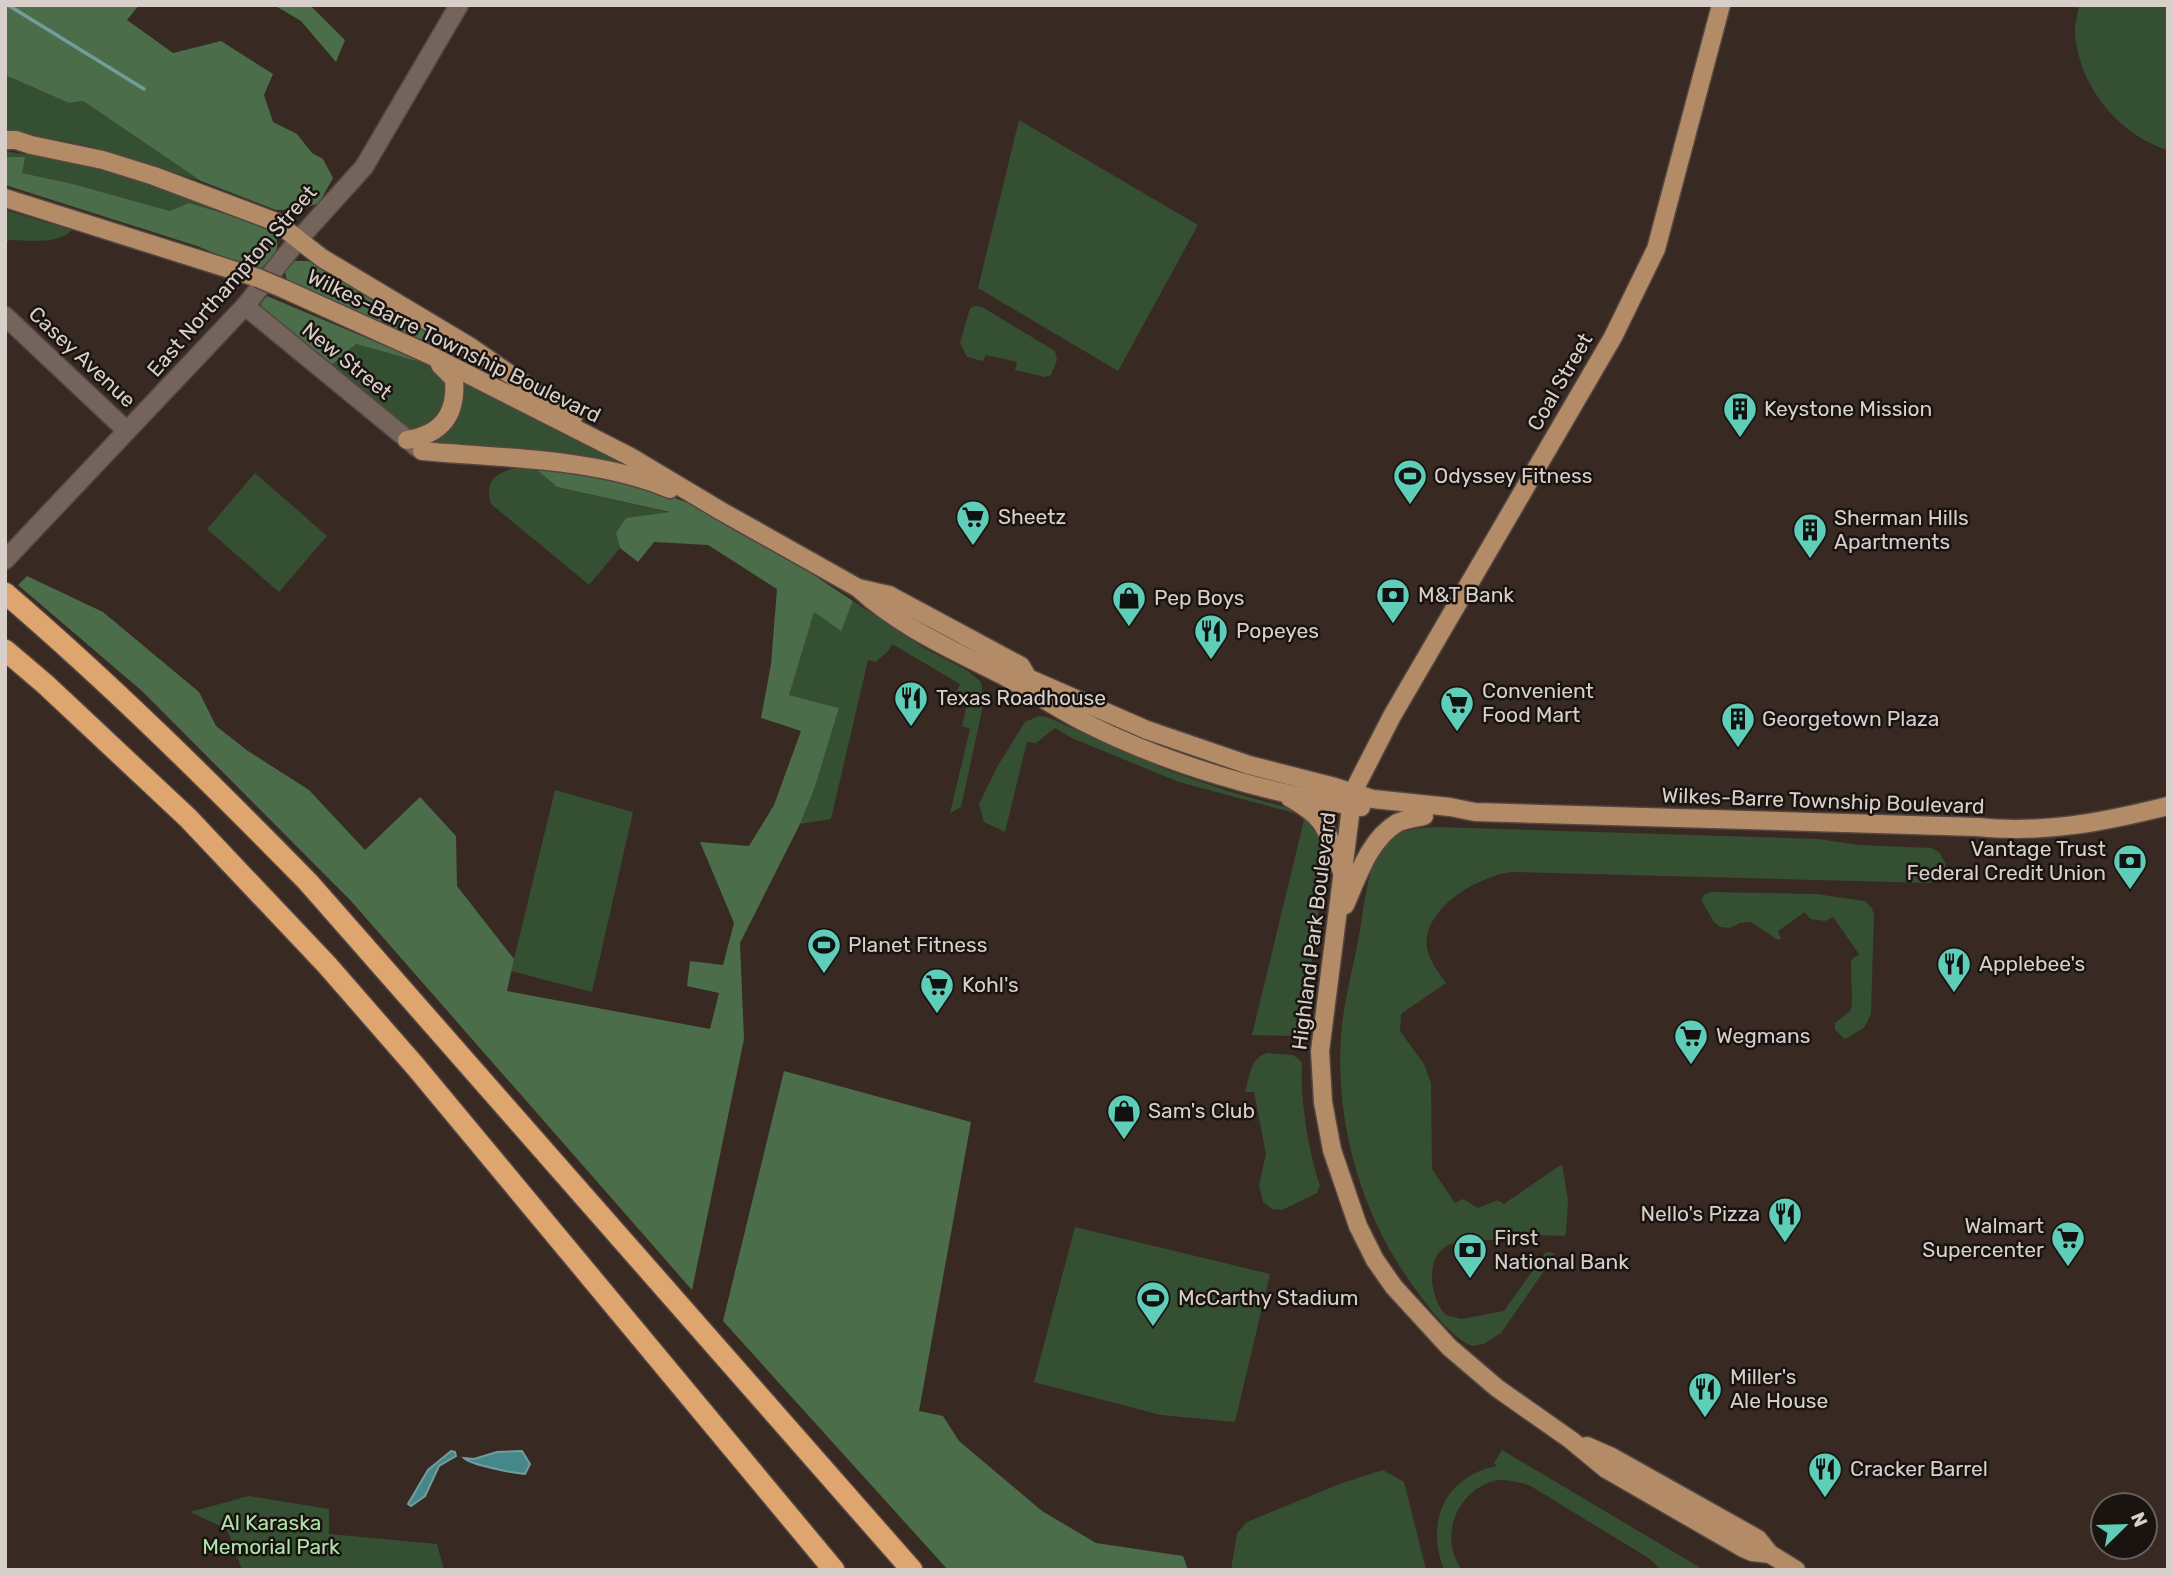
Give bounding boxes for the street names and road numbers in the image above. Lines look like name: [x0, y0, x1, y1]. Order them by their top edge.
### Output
street label: East Northampton Street: [142, 180, 322, 382]
street label: Wilkes-Barre Township Boulevard: [303, 263, 605, 428]
street label: Casey Avenue: [24, 301, 141, 412]
street label: New Street: [297, 317, 397, 404]
street label: Coal Street: [1522, 328, 1598, 435]
street label: Wilkes-Barre Township Boulevard: [1661, 782, 1985, 819]
street label: Highland Park Boulevard: [1287, 811, 1340, 1051]

